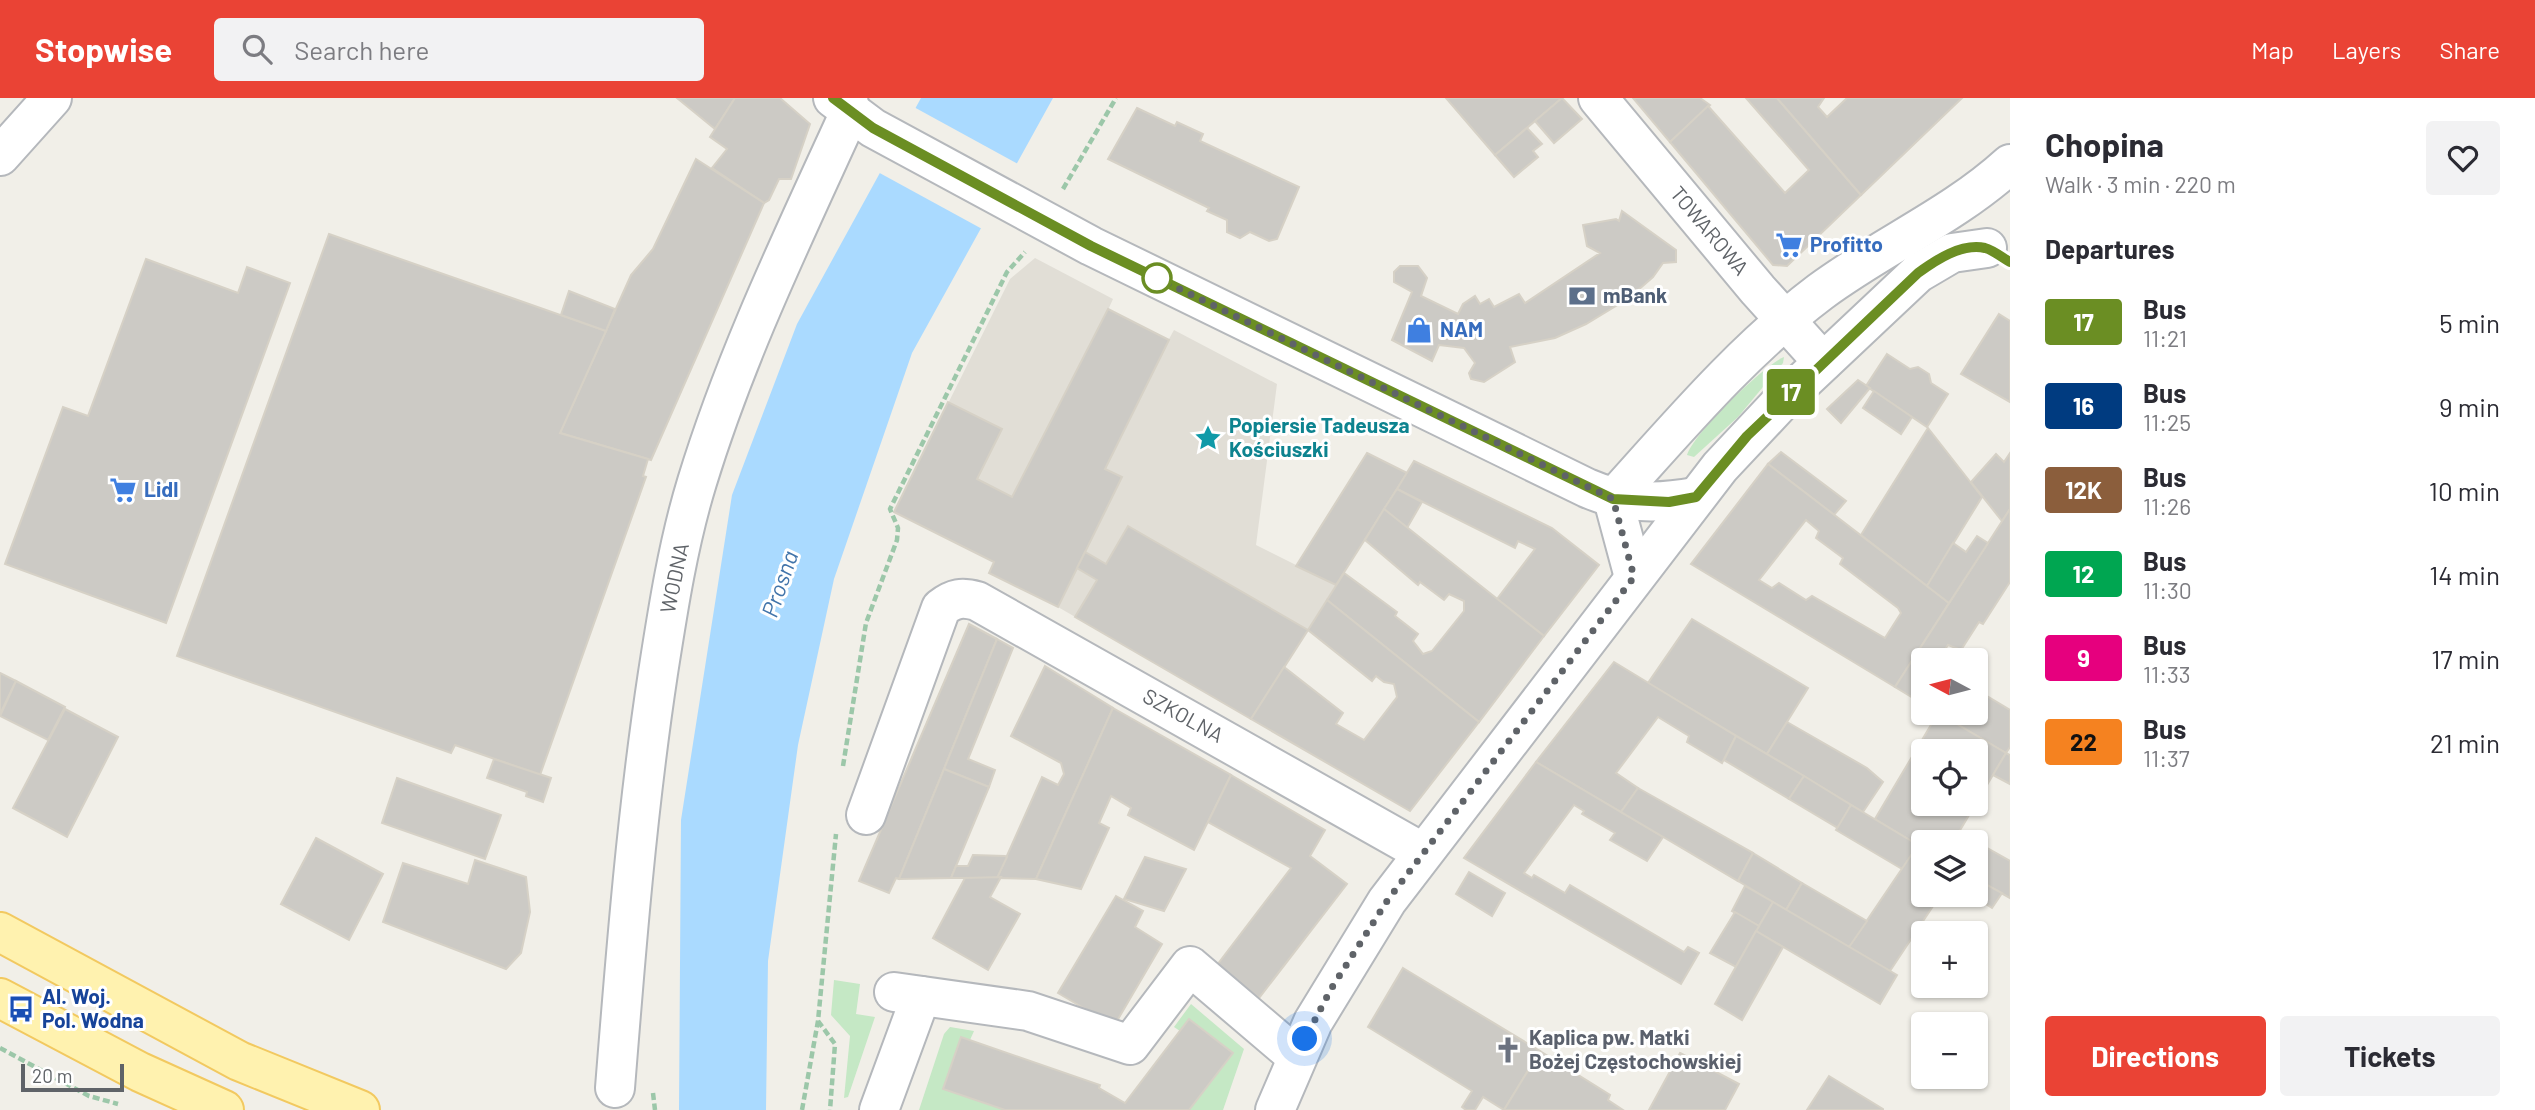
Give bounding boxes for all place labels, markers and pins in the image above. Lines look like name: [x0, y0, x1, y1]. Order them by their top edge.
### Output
supermarket icon: Profitto: [1774, 230, 1804, 260]
place label: Profitto: [1810, 231, 1883, 256]
unlabelled marker: [1142, 263, 1172, 293]
bank icon: mBank: [1567, 281, 1597, 311]
place label: mBank: [1603, 282, 1667, 307]
shop icon: NAM: [1404, 315, 1434, 345]
place label: NAM: [1440, 316, 1483, 341]
place label: Popiersie Tadeusza Kościuszki: [1229, 412, 1410, 461]
place icon: Popiersie Tadeusza Kościuszki: [1193, 423, 1223, 453]
supermarket icon: Lidl: [108, 475, 138, 505]
place label: Lidl: [144, 476, 178, 501]
place label: Al. Woj. Pol. Wodna: [42, 983, 144, 1032]
bus stop icon: Al. Woj. Pol. Wodna: [6, 994, 36, 1024]
place label: Kaplica pw. Matki Bożej Częstochowskiej: [1529, 1024, 1742, 1073]
church icon: Kaplica pw. Matki Bożej Częstochowskiej: [1493, 1035, 1523, 1065]

